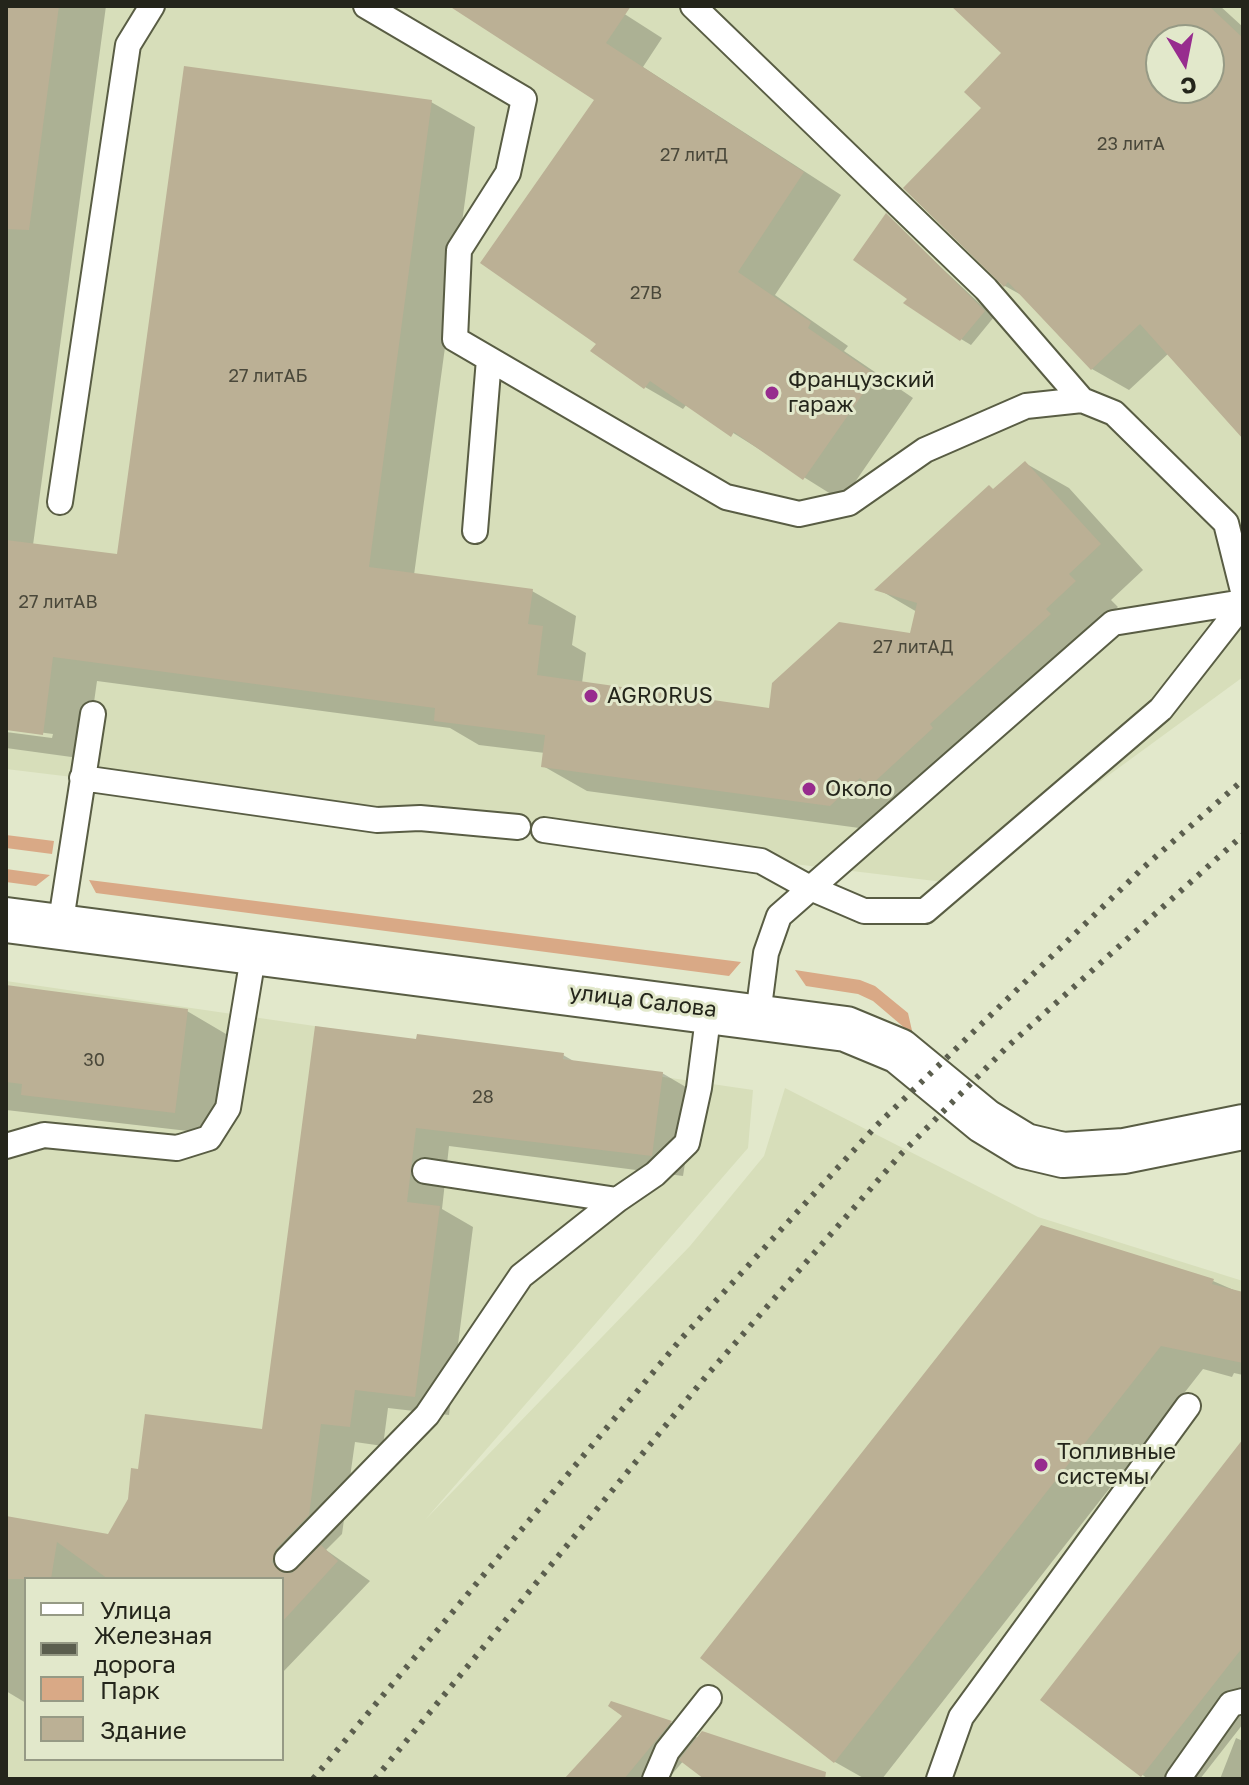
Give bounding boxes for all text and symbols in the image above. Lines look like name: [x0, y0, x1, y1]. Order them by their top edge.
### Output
north arrow: [1145, 24, 1225, 104]
text: С: [1179, 72, 1199, 101]
house number: 23 литА: [1097, 133, 1165, 155]
house number: 27 литД: [660, 144, 728, 166]
house number: 27В: [630, 282, 662, 304]
house number: 27 литАБ: [229, 365, 307, 387]
place label: Французский гараж: [788, 367, 935, 418]
marker: Французский гараж: [763, 384, 781, 402]
house number: 27 литАВ: [19, 591, 97, 613]
house number: 27 литАД: [873, 636, 953, 658]
place label: AGRORUS: [607, 683, 713, 709]
marker: AGRORUS: [582, 687, 600, 705]
place label: Около: [825, 776, 893, 802]
marker: Около: [800, 780, 818, 798]
street label: улица Салова: [568, 979, 718, 1023]
house number: 30: [83, 1049, 105, 1071]
house number: 28: [472, 1086, 494, 1108]
place label: Топливные системы: [1057, 1439, 1176, 1490]
marker: Топливные системы: [1032, 1456, 1050, 1474]
legend: [24, 1577, 284, 1761]
text: Улица: [100, 1595, 172, 1624]
text: Железная дорога: [94, 1620, 212, 1678]
text: Парк: [100, 1675, 160, 1704]
text: Здание: [100, 1715, 187, 1744]

